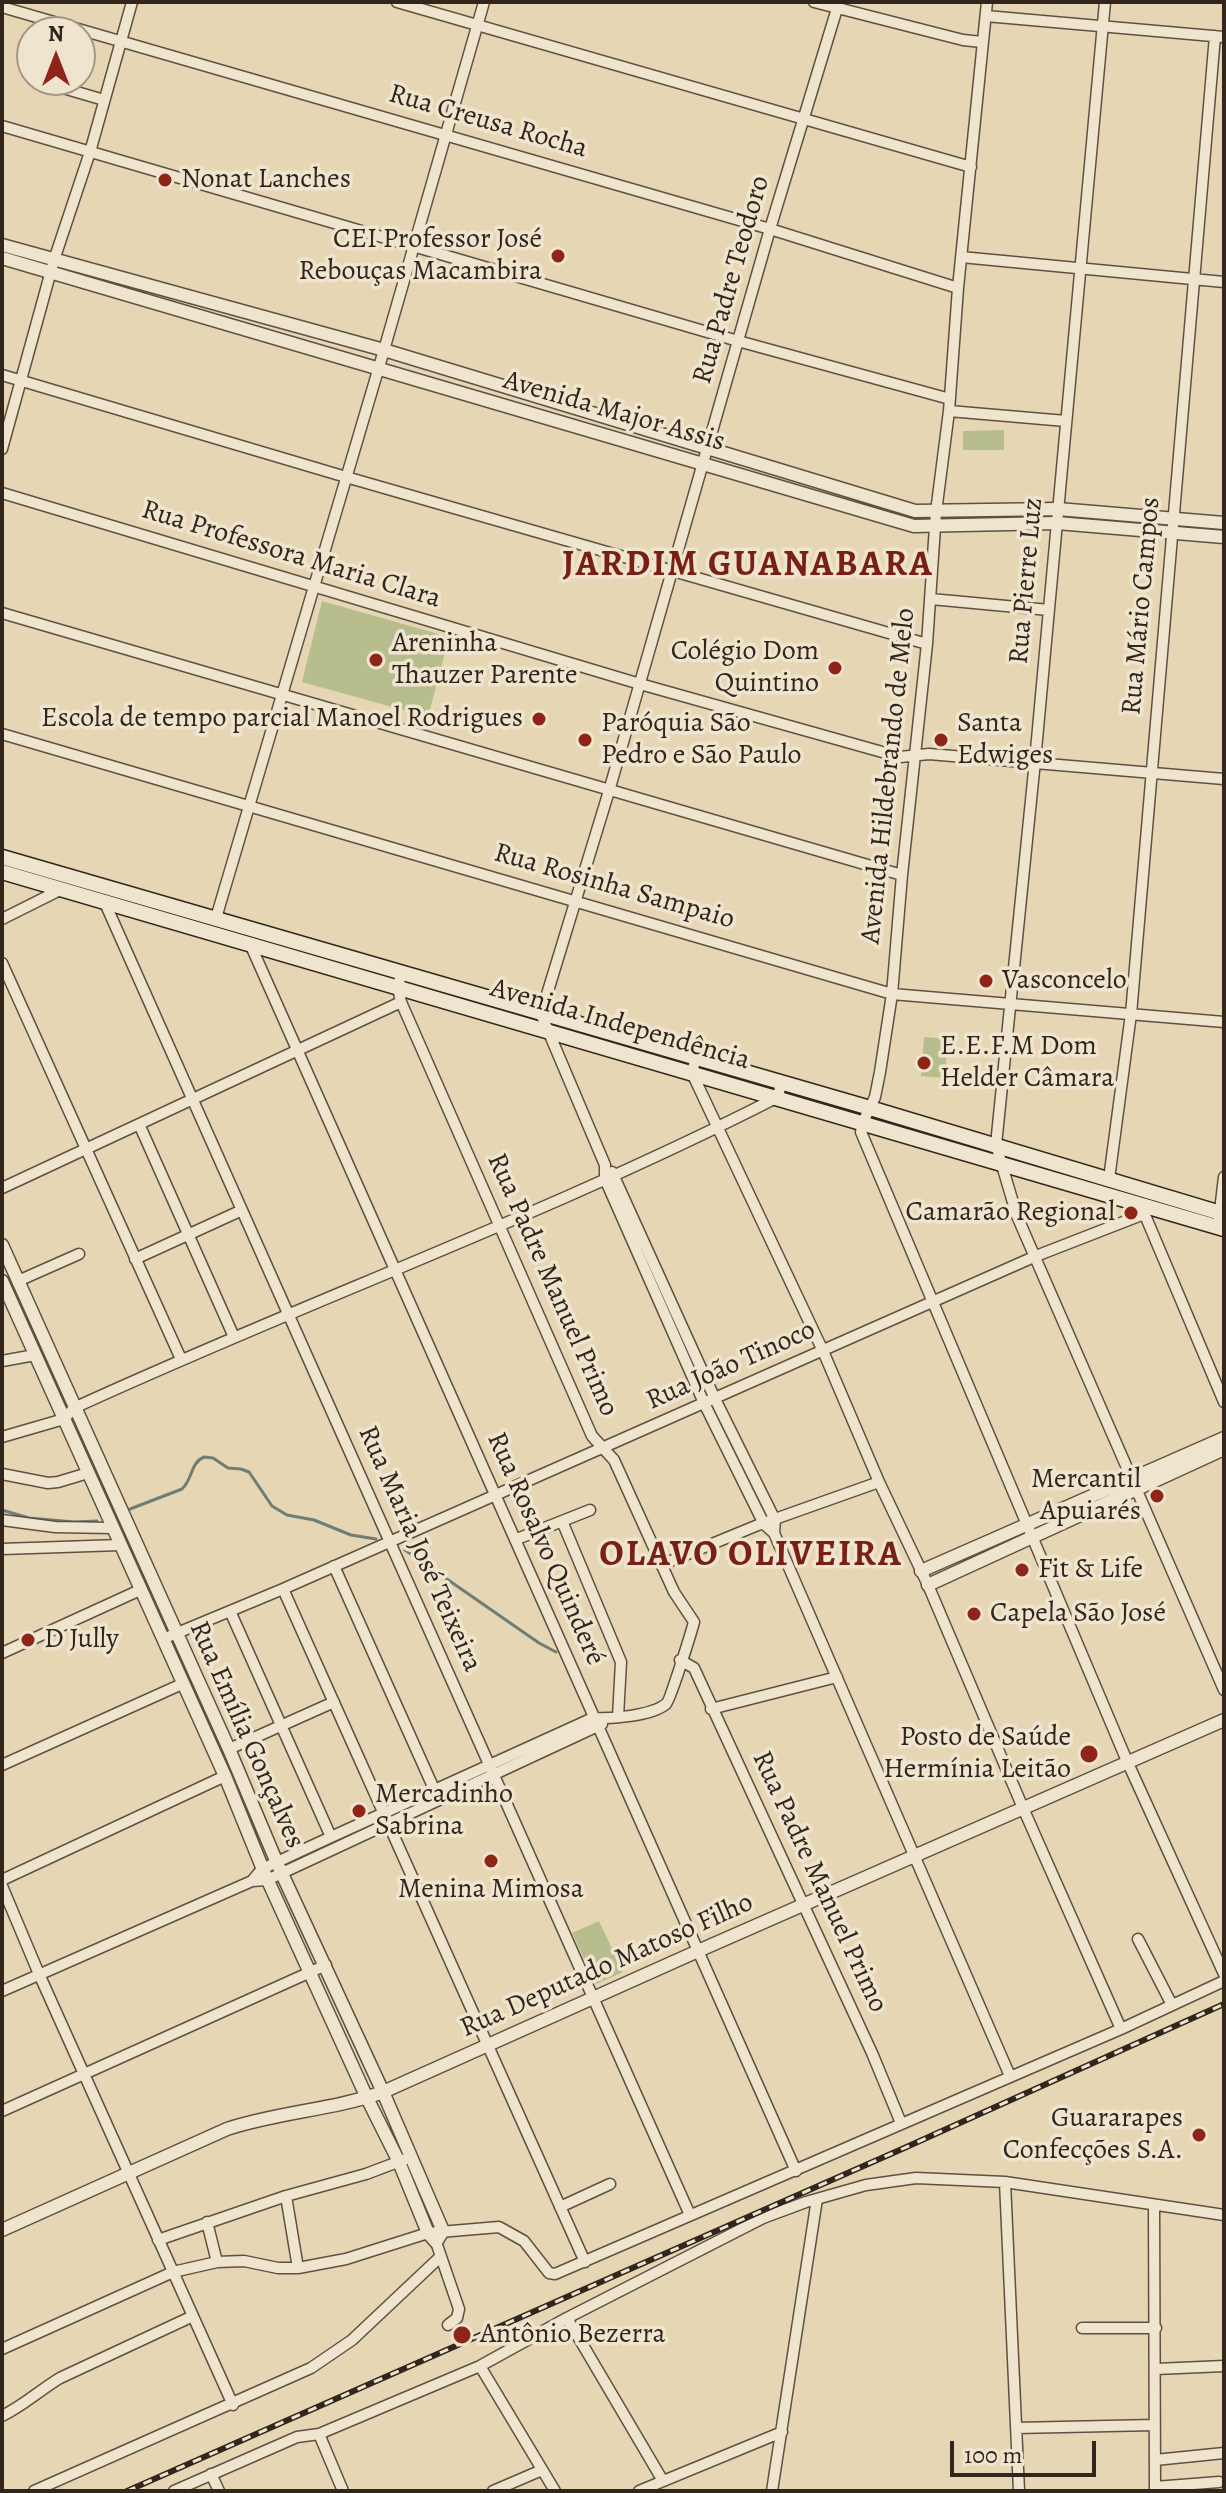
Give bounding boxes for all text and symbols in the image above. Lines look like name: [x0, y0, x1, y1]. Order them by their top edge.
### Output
north arrow: [16, 16, 96, 96]
text: N: [48, 19, 64, 49]
street label: Rua Creusa Rocha: [385, 78, 591, 166]
place label: Nonat Lanches: [181, 163, 351, 197]
marker: Nonat Lanches: [156, 171, 174, 189]
street label: Rua Padre Teodoro: [686, 172, 778, 388]
place label: CEI Professor José Rebouças Macambira: [298, 223, 542, 289]
marker: CEI Professor José Rebouças Macambira: [549, 247, 567, 265]
street label: Avenida Major Assis: [499, 364, 729, 460]
street label: Rua Professora Maria Clara: [137, 493, 445, 617]
street label: Rua Pierre Luz: [1003, 496, 1051, 666]
street label: Rua Mário Campos: [1116, 496, 1168, 716]
district label: JARDIM GUANABARA: [562, 544, 934, 588]
street label: Avenida Hildebrando de Melo: [855, 606, 923, 946]
place label: Areninha Thauzer Parente: [392, 627, 578, 693]
place label: Colégio Dom Quintino: [671, 635, 819, 701]
marker: Areninha Thauzer Parente: [367, 651, 385, 669]
marker: Colégio Dom Quintino: [826, 659, 844, 677]
place label: Escola de tempo parcial Manoel Rodrigues: [41, 702, 523, 736]
place label: Paróquia São Pedro e São Paulo: [601, 707, 801, 773]
place label: Santa Edwiges: [957, 707, 1053, 773]
marker: Escola de tempo parcial Manoel Rodrigues: [530, 710, 548, 728]
marker: Paróquia São Pedro e São Paulo: [576, 731, 594, 749]
marker: Santa Edwiges: [932, 731, 950, 749]
street label: Rua Rosinha Sampaio: [490, 837, 738, 937]
place label: Vasconcelo: [1002, 964, 1127, 998]
street label: Avenida Independência: [486, 972, 754, 1078]
marker: Vasconcelo: [977, 972, 995, 990]
place label: E.E.F.M Dom Helder Câmara: [940, 1030, 1114, 1096]
marker: E.E.F.M Dom Helder Câmara: [915, 1054, 933, 1072]
street label: Rua Padre Manuel Primo: [479, 1148, 625, 1422]
place label: Camarão Regional: [905, 1196, 1115, 1230]
marker: Camarão Regional: [1122, 1204, 1140, 1222]
street label: Rua João Tinoco: [641, 1314, 821, 1418]
street label: Rua Maria José Teixeira: [350, 1421, 488, 1677]
street label: Rua Rosalvo Quinderé: [479, 1427, 611, 1671]
place label: Mercantil Apuiarés: [1031, 1463, 1141, 1529]
marker: Mercantil Apuiarés: [1148, 1487, 1166, 1505]
district label: OLAVO OLIVEIRA: [599, 1534, 903, 1578]
place label: Fit & Life: [1038, 1553, 1143, 1587]
marker: Fit & Life: [1013, 1561, 1031, 1579]
place label: Capela São José: [990, 1597, 1166, 1631]
marker: Capela São José: [965, 1605, 983, 1623]
street label: Rua Emília Gonçalves: [181, 1616, 311, 1854]
place label: D Jully: [44, 1623, 119, 1657]
marker: D Jully: [19, 1631, 37, 1649]
place label: Posto de Saúde Hermínia Leitão: [883, 1721, 1071, 1787]
marker: Posto de Saúde Hermínia Leitão: [1078, 1743, 1100, 1765]
street label: Rua Padre Manuel Primo: [744, 1746, 894, 2018]
place label: Mercadinho Sabrina: [375, 1778, 513, 1844]
marker: Mercadinho Sabrina: [350, 1802, 368, 1820]
marker: Menina Mimosa: [482, 1852, 500, 1870]
place label: Menina Mimosa: [398, 1873, 584, 1907]
street label: Rua Deputado Matoso Filho: [455, 1886, 759, 2046]
place label: Guararapes Confecções S.A.: [1003, 2102, 1183, 2168]
marker: Guararapes Confecções S.A.: [1190, 2126, 1208, 2144]
place label: Antônio Bezerra: [480, 2318, 666, 2352]
marker: Antônio Bezerra: [451, 2324, 473, 2346]
scale bar: [954, 2425, 1100, 2475]
text: 100 m: [964, 2439, 1023, 2471]

